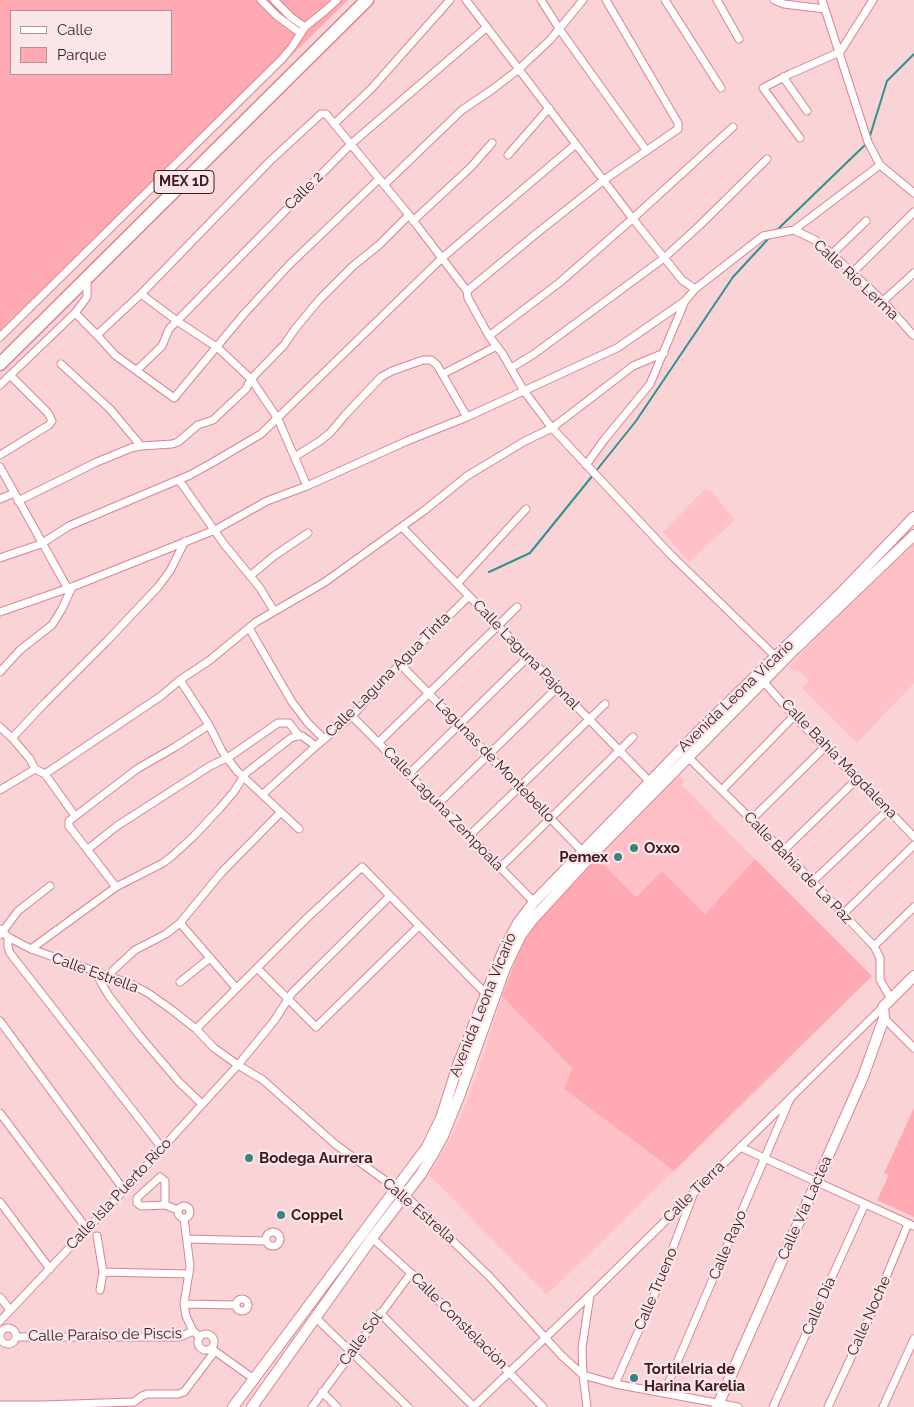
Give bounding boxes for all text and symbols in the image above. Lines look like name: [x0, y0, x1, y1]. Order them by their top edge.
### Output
legend: [10, 10, 172, 75]
text: Calle: [57, 21, 92, 39]
text: Parque: [57, 46, 106, 64]
street label: Calle 2: [281, 168, 327, 214]
road number: MEX 1D: [154, 170, 214, 193]
street label: Calle Río Lerma: [810, 236, 902, 324]
street label: Calle Laguna Pajonal: [469, 596, 583, 714]
street label: Calle Laguna Agua Tinta: [322, 609, 454, 741]
street label: Avenida Leona Vicario: [674, 636, 798, 756]
street label: Calle Bahía Magdalena: [777, 695, 901, 823]
street label: Lagunas de Montebello: [431, 696, 559, 826]
street label: Calle Laguna Zempoala: [379, 743, 507, 875]
street label: Calle Bahía de La Paz: [740, 808, 856, 928]
place label: Oxxo: [644, 839, 680, 857]
marker: Oxxo: [628, 842, 640, 854]
place label: Pemex: [559, 848, 608, 866]
marker: Pemex: [612, 851, 624, 863]
street label: Avenida Leona Vicario: [446, 930, 520, 1080]
street label: Calle Estrella: [49, 949, 141, 997]
street label: Calle Isla Puerto Rico: [63, 1134, 175, 1254]
place label: Bodega Aurrera: [259, 1149, 373, 1167]
marker: Bodega Aurrera: [243, 1152, 255, 1164]
street label: Calle Vía Lactea: [774, 1153, 836, 1263]
street label: Calle Tierra: [660, 1158, 728, 1226]
street label: Calle Estrella: [379, 1174, 459, 1248]
place label: Coppel: [291, 1206, 343, 1224]
street label: Calle Rayo: [705, 1208, 751, 1282]
marker: Coppel: [275, 1209, 287, 1221]
street label: Calle Trueno: [631, 1245, 681, 1333]
street label: Calle Constelación: [407, 1269, 511, 1373]
street label: Calle Noche: [843, 1273, 895, 1359]
street label: Calle Día: [798, 1274, 840, 1338]
street label: Calle Sol: [336, 1309, 386, 1369]
street label: Calle Paraíso de Piscis: [28, 1325, 182, 1345]
place label: Tortilelria de Harina Karelia: [644, 1360, 745, 1395]
marker: Tortilelria de Harina Karelia: [628, 1372, 640, 1384]

